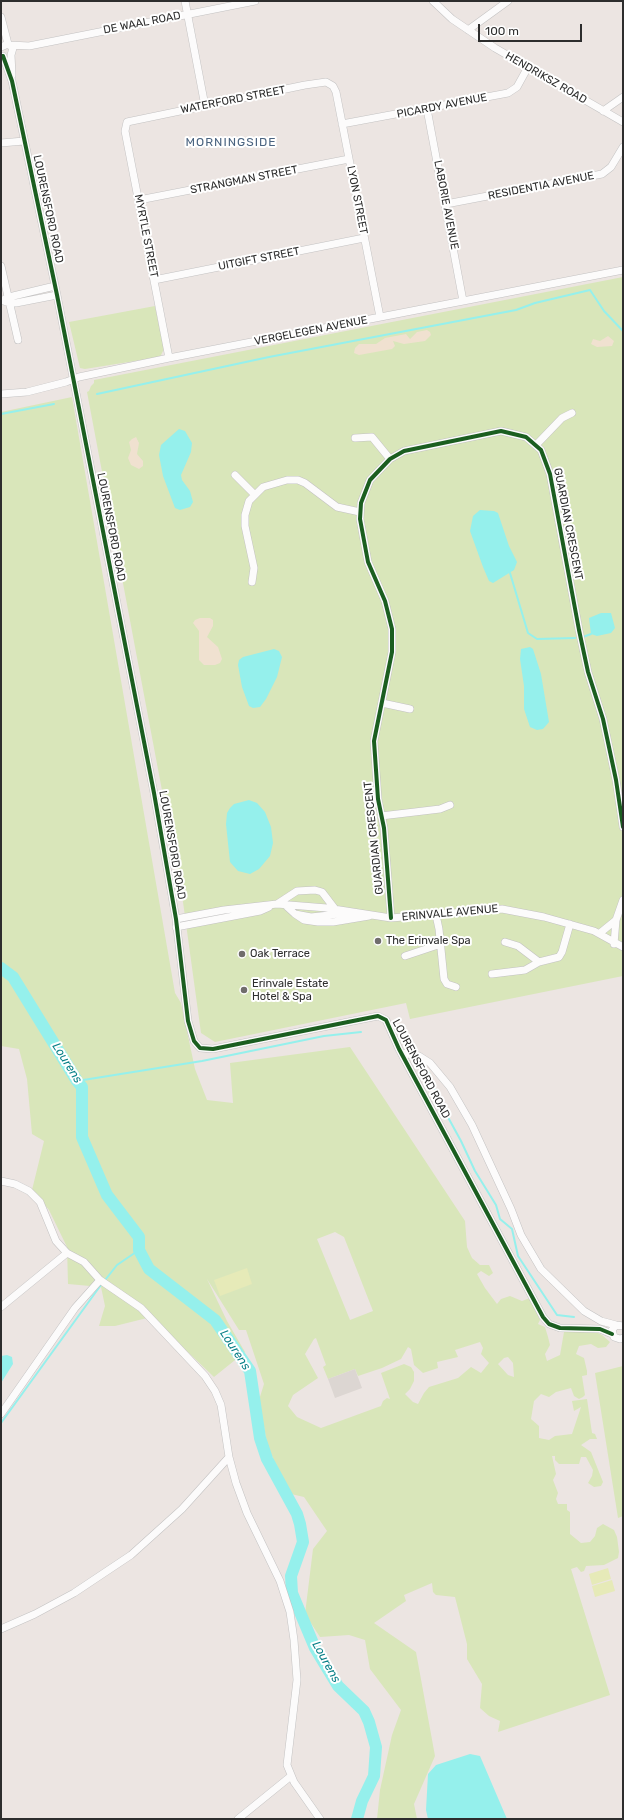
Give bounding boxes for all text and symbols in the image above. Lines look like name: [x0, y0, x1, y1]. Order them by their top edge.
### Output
street label: DE WAAL ROAD: [102, 9, 182, 37]
scale bar: [480, 16, 584, 42]
text: 100 m: [485, 24, 519, 38]
street label: HENDRIKSZ ROAD: [503, 49, 589, 107]
street label: WATERFORD STREET: [179, 83, 287, 117]
street label: PICARDY AVENUE: [396, 91, 488, 121]
district label: MORNINGSIDE: [186, 136, 276, 150]
street label: LOURENSFORD ROAD: [30, 154, 66, 264]
street label: LABORIE AVENUE: [431, 159, 461, 251]
street label: STRANGMAN STREET: [189, 163, 299, 197]
street label: LYON STREET: [344, 165, 370, 235]
street label: RESIDENTIA AVENUE: [487, 169, 595, 203]
street label: MYRTLE STREET: [131, 193, 161, 279]
street label: UITGIFT STREET: [217, 245, 301, 273]
street label: VERGELEGEN AVENUE: [253, 314, 369, 348]
street label: GUARDIAN CRESCENT: [551, 467, 585, 581]
street label: LOURENSFORD ROAD: [94, 472, 128, 582]
street label: GUARDIAN CRESCENT: [361, 781, 387, 895]
street label: LOURENSFORD ROAD: [156, 790, 188, 900]
street label: ERINVALE AVENUE: [401, 902, 499, 924]
place label: The Erinvale Spa: [386, 934, 471, 948]
marker: The Erinvale Spa: [373, 936, 383, 946]
place label: Oak Terrace: [250, 947, 310, 961]
marker: Oak Terrace: [237, 949, 247, 959]
place label: Erinvale Estate Hotel & Spa: [252, 977, 329, 1003]
marker: Erinvale Estate Hotel & Spa: [239, 985, 249, 995]
street label: LOURENSFORD ROAD: [389, 1017, 453, 1121]
water label: Lourens: [49, 1040, 85, 1086]
water label: Lourens: [217, 1327, 253, 1373]
water label: Lourens: [309, 1639, 343, 1685]

